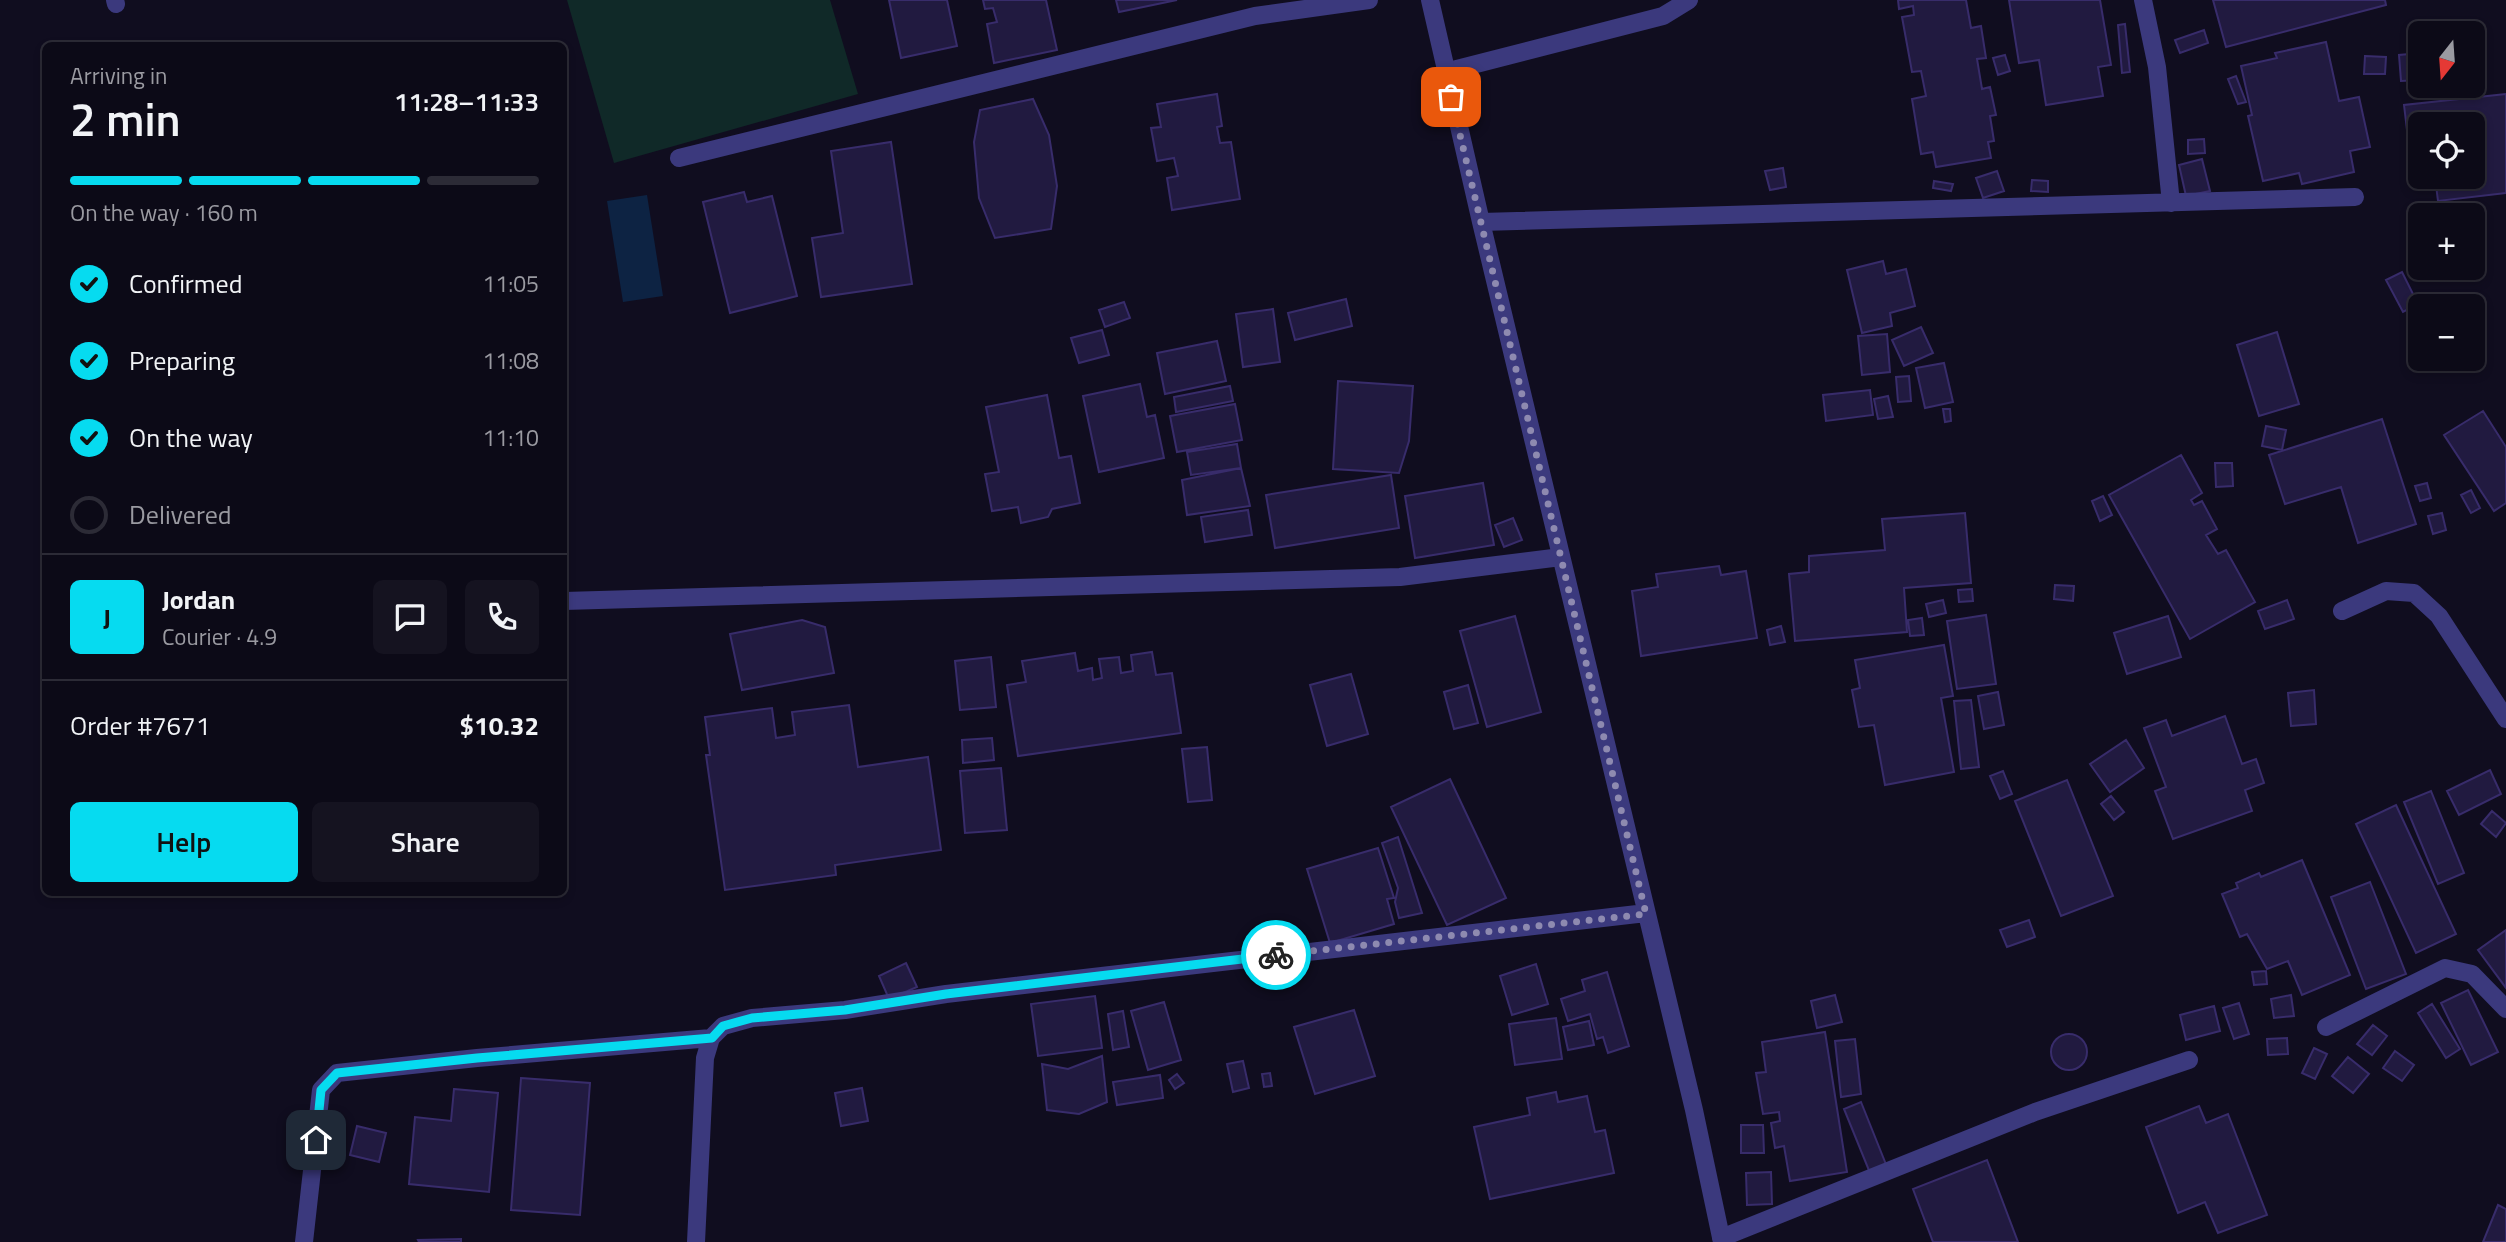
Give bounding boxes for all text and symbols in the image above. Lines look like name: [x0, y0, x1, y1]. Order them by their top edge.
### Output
north arrow: [2408, 21, 2485, 98]
map controls: [2408, 21, 2485, 371]
text: Arriving in: [70, 58, 167, 93]
pin: [1421, 67, 1481, 127]
icon: bag: [1432, 78, 1470, 116]
text: 11:28–11:33: [394, 82, 539, 121]
text: 2 min: [70, 84, 181, 154]
button: locate: [2408, 112, 2485, 189]
text: On the way · 160 m: [70, 195, 258, 230]
button: +: [2408, 203, 2485, 280]
text: Confirmed: [129, 264, 243, 303]
icon: check: [70, 265, 108, 303]
text: 11:05: [482, 266, 539, 301]
button: −: [2408, 294, 2485, 371]
text: Preparing: [129, 341, 235, 380]
icon: check: [70, 342, 108, 380]
text: 11:08: [482, 343, 539, 378]
text: On the way: [129, 418, 253, 457]
icon: check: [70, 419, 108, 457]
text: 11:10: [482, 420, 539, 455]
text: Delivered: [129, 495, 232, 534]
text: Jordan: [162, 580, 235, 619]
button: chat: [373, 580, 447, 654]
button: phone: [465, 580, 539, 654]
text: J: [103, 598, 111, 637]
text: Courier · 4.9: [162, 619, 277, 654]
text: Order #7671: [70, 706, 210, 745]
text: $10.32: [460, 706, 539, 745]
button: Help: [70, 802, 298, 882]
button: Share: [312, 802, 539, 882]
courier: [1241, 920, 1311, 990]
icon: bike: [1257, 936, 1295, 974]
pin: [286, 1110, 346, 1170]
icon: home: [297, 1121, 335, 1159]

